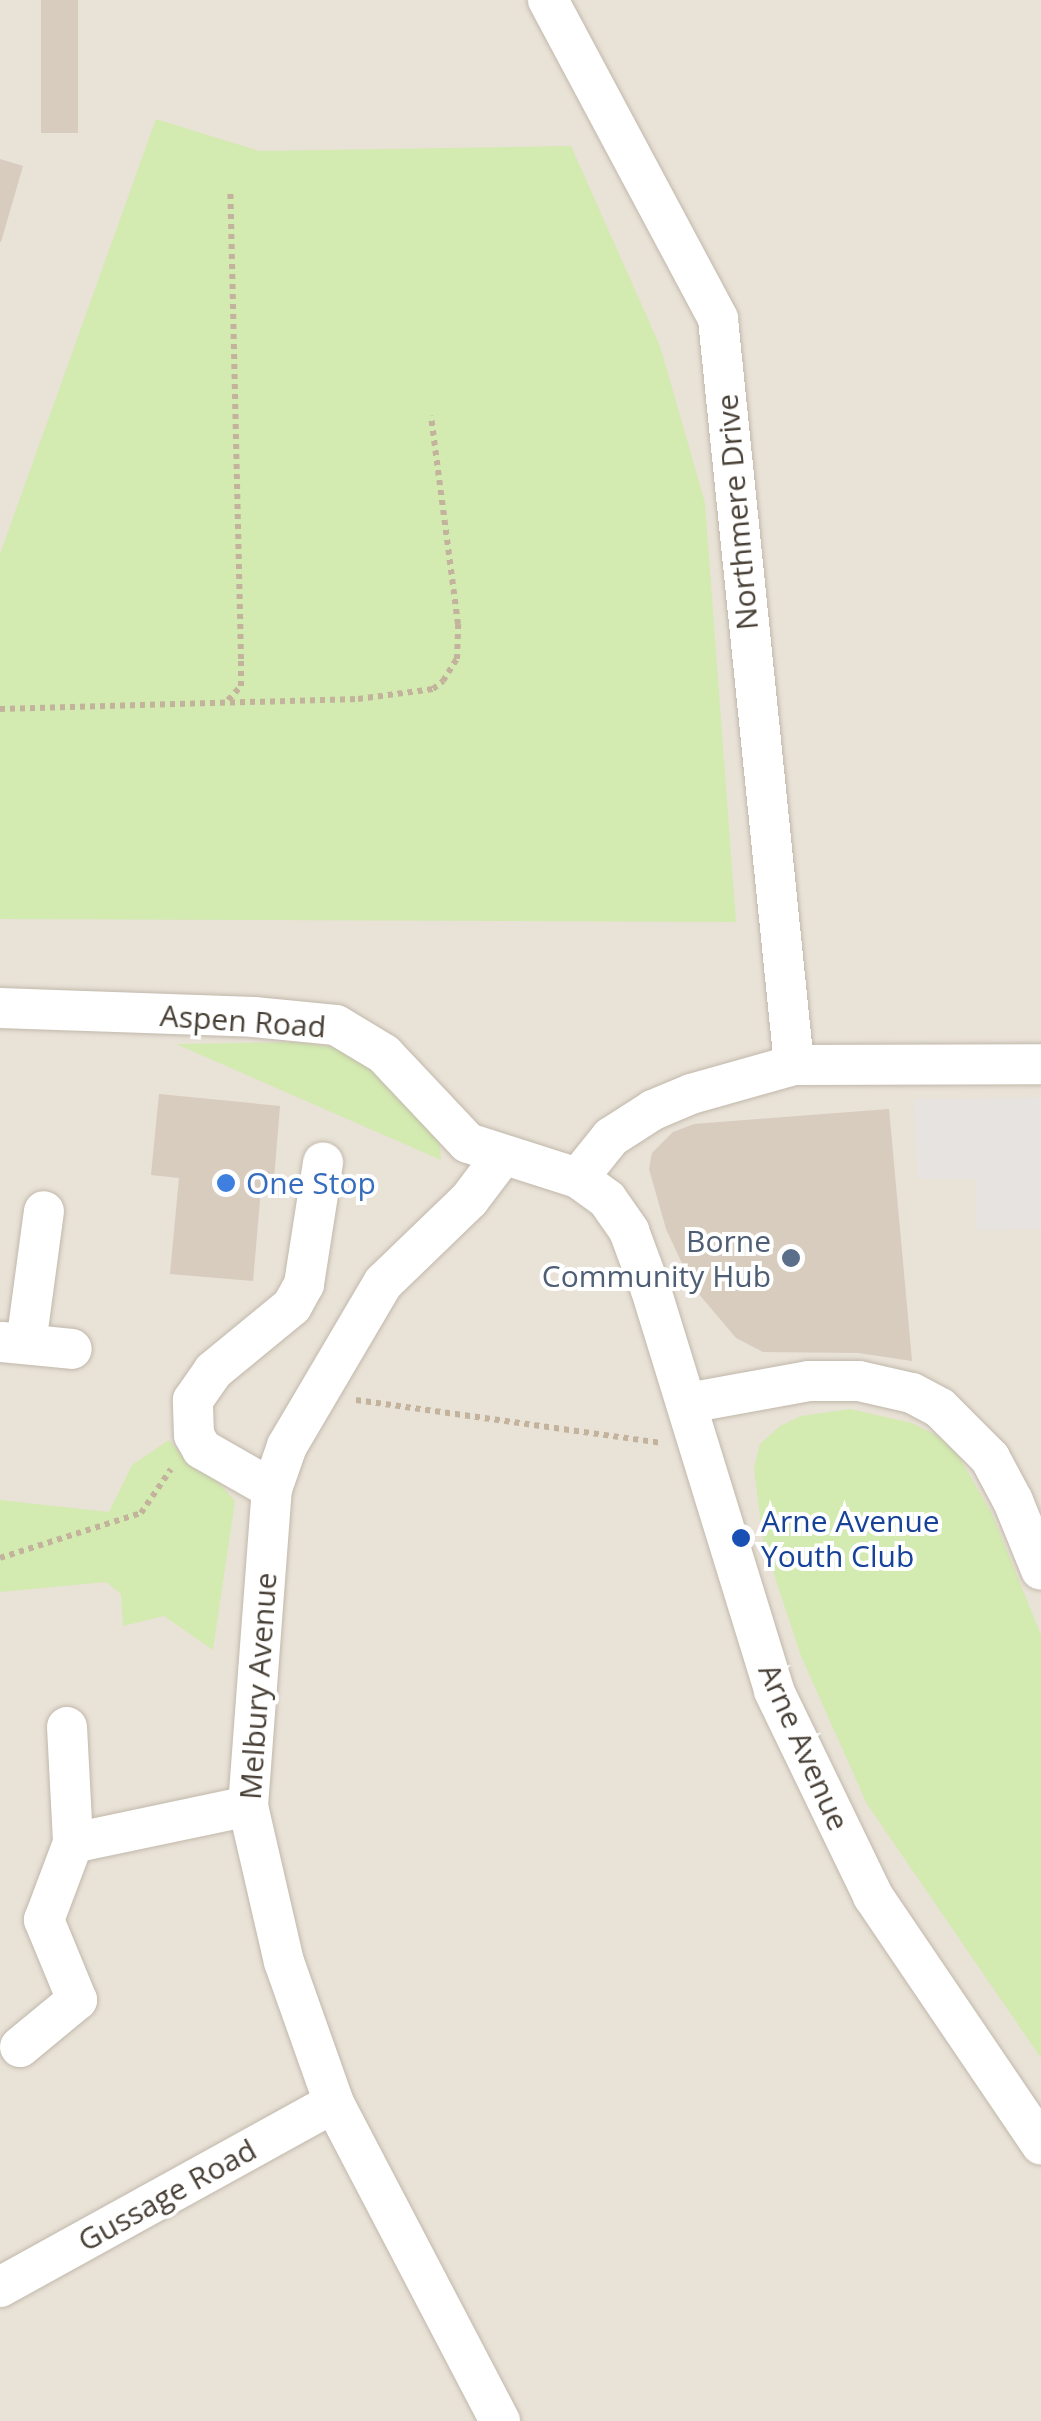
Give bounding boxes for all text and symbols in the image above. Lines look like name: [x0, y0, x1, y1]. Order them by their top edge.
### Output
street label: Northmere Drive: [709, 392, 765, 632]
street label: Aspen Road: [159, 997, 327, 1045]
place label: One Stop: [246, 1165, 376, 1201]
marker: One Stop: [215, 1172, 237, 1194]
place label: Borne Community Hub: [542, 1223, 771, 1294]
marker: Borne Community Hub: [780, 1247, 802, 1269]
place label: Arne Avenue Youth Club: [761, 1503, 940, 1574]
marker: Arne Avenue Youth Club: [730, 1527, 752, 1549]
street label: Melbury Avenue: [232, 1571, 284, 1801]
street label: Arne Avenue: [751, 1658, 857, 1836]
street label: Gussage Road: [72, 2131, 262, 2259]

